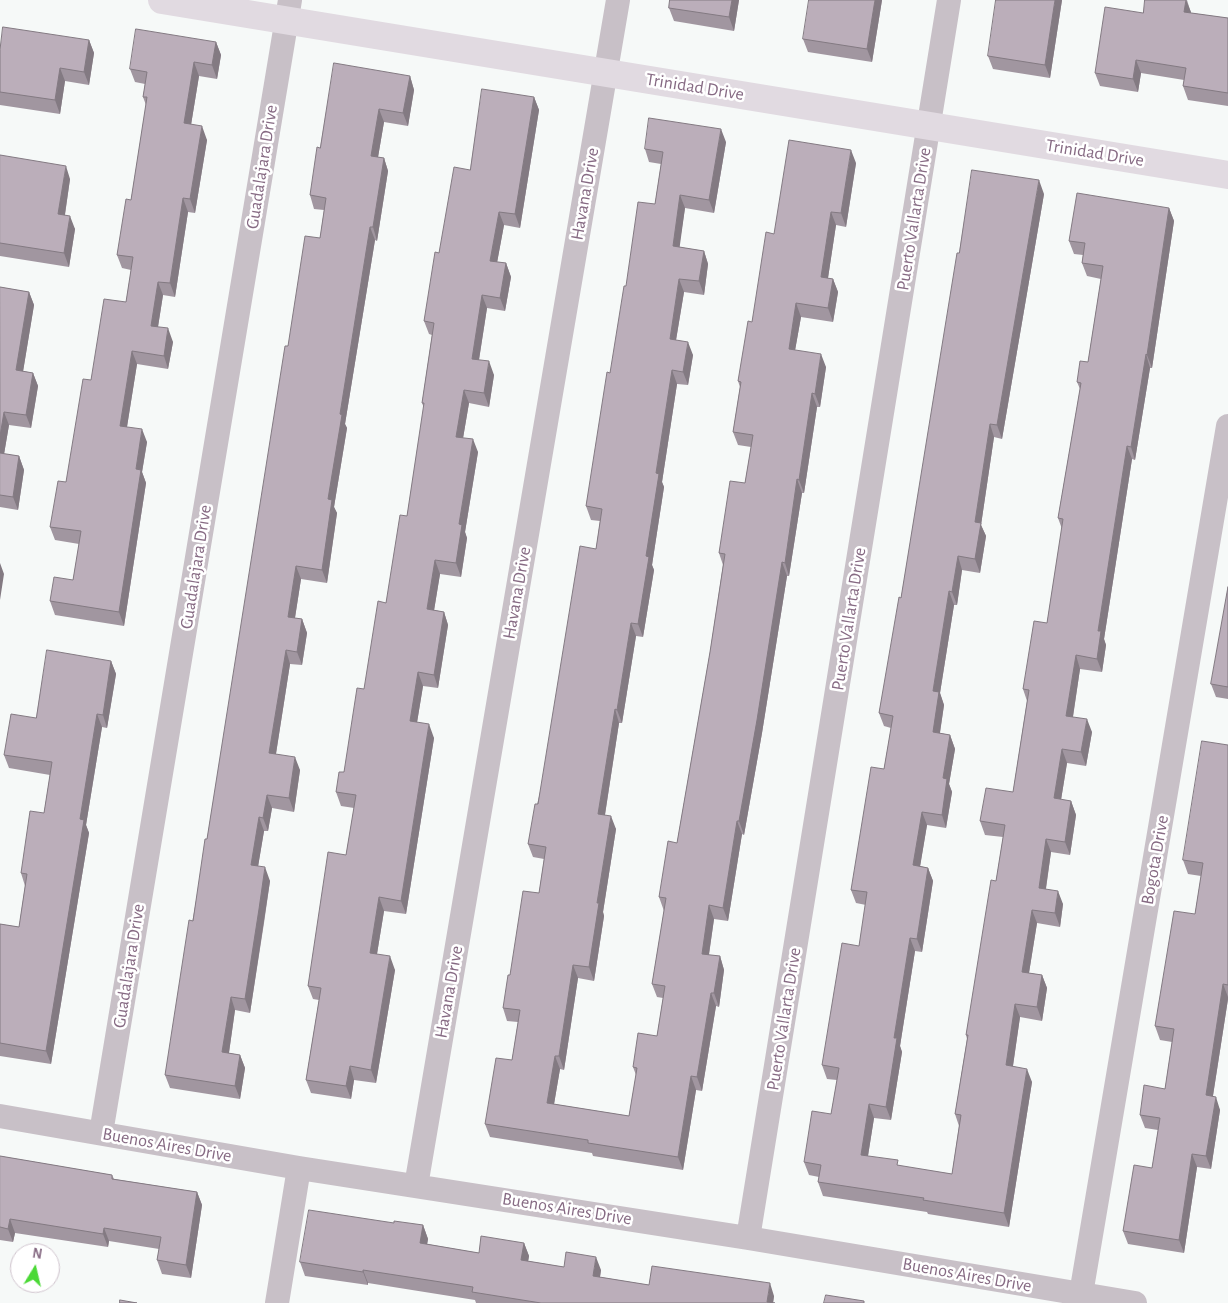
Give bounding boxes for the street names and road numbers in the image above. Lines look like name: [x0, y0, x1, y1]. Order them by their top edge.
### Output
street label: Trinidad Drive: [644, 69, 746, 105]
street label: Guadalajara Drive: [242, 103, 282, 231]
street label: Trinidad Drive: [1044, 135, 1146, 171]
street label: Havana Drive: [566, 146, 604, 242]
street label: Puerto Vallarta Drive: [892, 146, 936, 292]
street label: Guadalajara Drive: [176, 503, 216, 631]
street label: Havana Drive: [498, 545, 536, 641]
street label: Puerto Vallarta Drive: [827, 546, 871, 692]
street label: Bogota Drive: [1137, 814, 1173, 906]
street label: Guadalajara Drive: [109, 902, 149, 1030]
street label: Havana Drive: [430, 944, 468, 1040]
street label: Puerto Vallarta Drive: [762, 946, 806, 1092]
street label: Buenos Aires Drive: [101, 1123, 233, 1167]
street label: Buenos Aires Drive: [501, 1188, 633, 1230]
street label: Buenos Aires Drive: [901, 1253, 1033, 1297]

